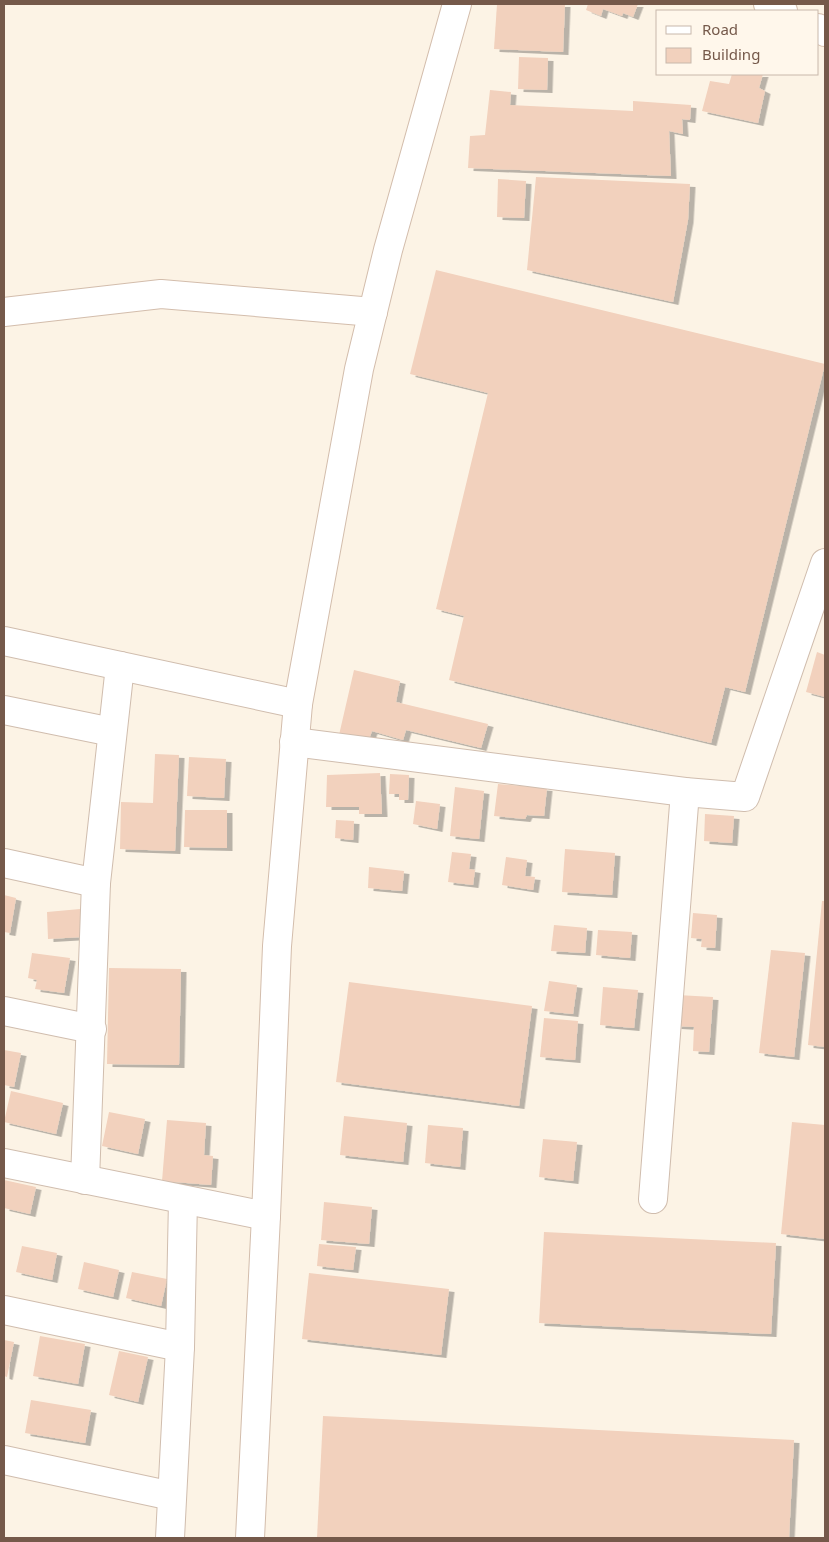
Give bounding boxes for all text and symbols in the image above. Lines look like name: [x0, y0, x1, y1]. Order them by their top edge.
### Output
legend: [656, 10, 819, 75]
text: Road: [702, 19, 738, 39]
text: Building: [702, 44, 760, 64]

